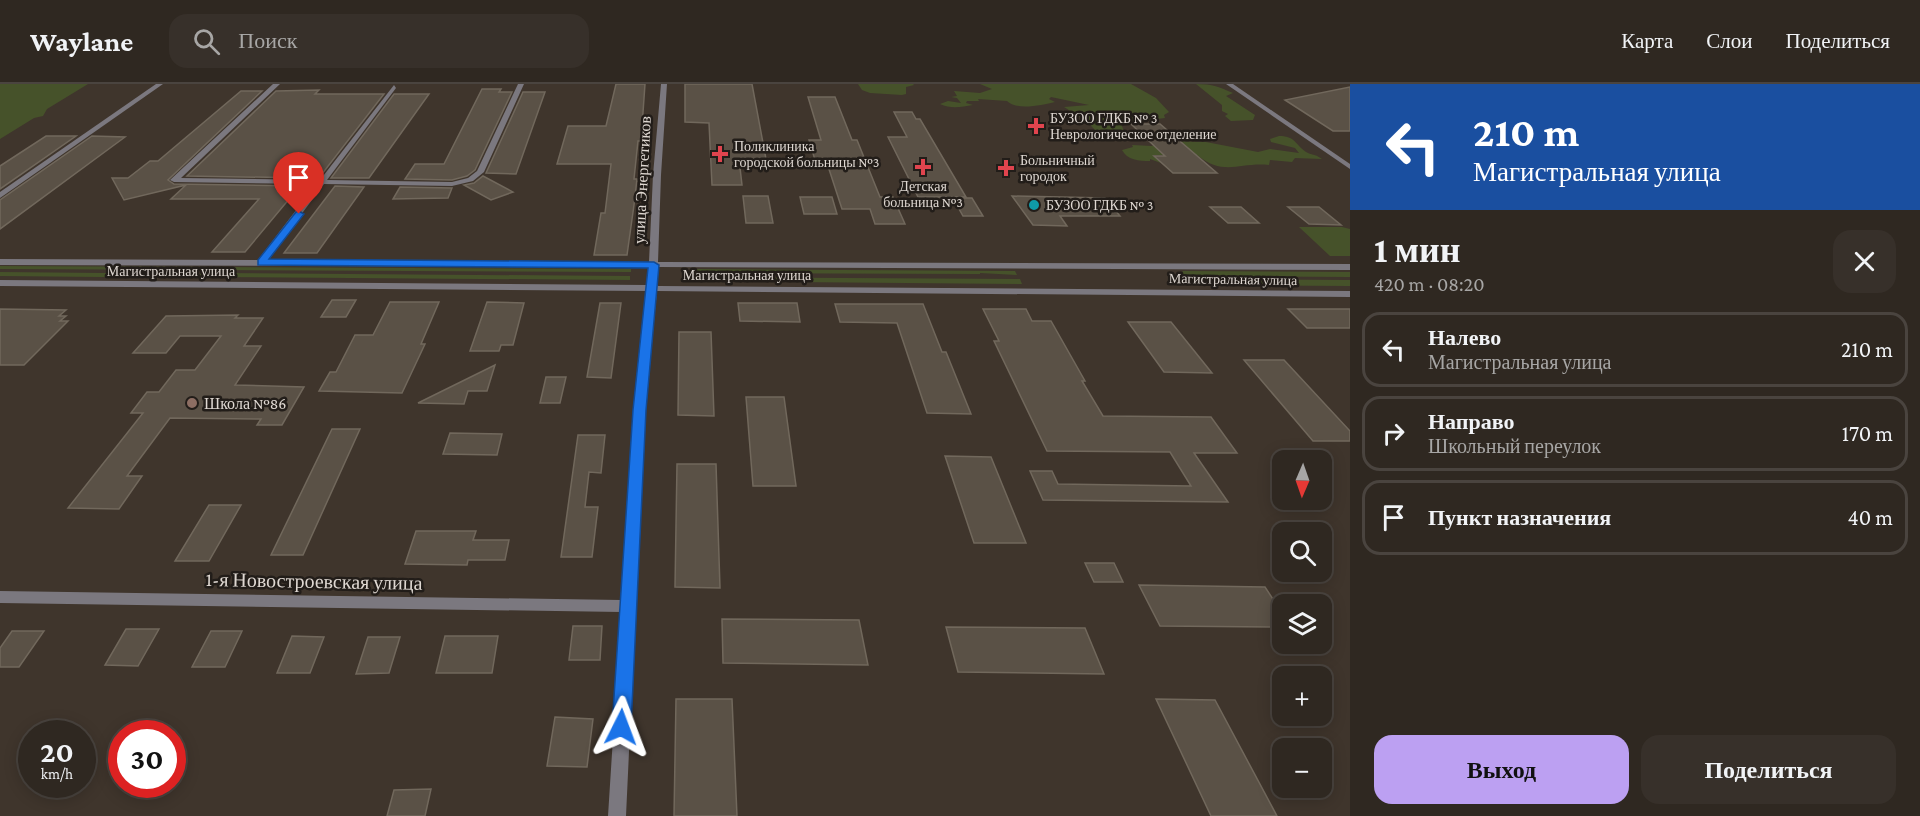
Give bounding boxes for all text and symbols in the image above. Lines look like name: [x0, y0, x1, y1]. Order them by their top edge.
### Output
search box: [169, 14, 589, 68]
icon: search: [190, 25, 223, 58]
text: Waylane: [30, 26, 133, 57]
text: Поиск: [238, 28, 297, 53]
text: Карта: [1621, 29, 1673, 53]
text: Слои: [1706, 29, 1752, 53]
text: Поделиться: [1785, 29, 1890, 53]
icon: left: [1374, 108, 1452, 186]
text: 210 m: [1473, 108, 1579, 155]
place label: БУЗОО ГДКБ № 3 Неврологическое отделение: [1050, 110, 1216, 142]
street label: улица Энергетиков: [630, 115, 655, 245]
marker: БУЗОО ГДКБ № 3 Неврологическое отделение: [1027, 117, 1045, 135]
place label: Поликлиника городской больницы №3: [734, 138, 879, 170]
marker: Поликлиника городской больницы №3: [711, 145, 729, 163]
pin: [273, 152, 324, 214]
place label: Больничный городок: [1020, 152, 1095, 184]
text: Магистральная улица: [1473, 157, 1721, 187]
marker: Детская больница №3: [914, 158, 932, 176]
marker: Больничный городок: [997, 159, 1015, 177]
icon: arrive: [282, 161, 315, 194]
place label: Детская больница №3: [883, 178, 963, 210]
place label: БУЗОО ГДКБ № 3: [1046, 197, 1154, 213]
marker: БУЗОО ГДКБ № 3: [1027, 198, 1041, 212]
text: 1 мин: [1374, 230, 1460, 270]
button: close: [1833, 230, 1896, 293]
street label: Магистральная улица: [107, 263, 236, 279]
street label: Магистральная улица: [683, 267, 812, 283]
street label: Магистральная улица: [1169, 270, 1298, 288]
text: 420 m · 08:20: [1374, 273, 1484, 295]
text: Налево: [1428, 325, 1501, 350]
icon: left: [1377, 333, 1410, 366]
text: 210 m: [1841, 337, 1893, 362]
text: Магистральная улица: [1428, 351, 1612, 373]
place label: Школа №86: [204, 395, 287, 412]
marker: Школа №86: [185, 396, 199, 410]
text: Направо: [1428, 409, 1514, 434]
icon: right: [1377, 417, 1410, 450]
text: 170 m: [1842, 421, 1893, 446]
text: Школьный переулок: [1428, 435, 1601, 457]
north arrow: [1272, 450, 1332, 510]
map controls: [1272, 450, 1332, 798]
icon: arrive: [1377, 501, 1410, 534]
text: Пункт назначения: [1428, 505, 1611, 530]
text: 40 m: [1848, 505, 1893, 530]
button: search: [1272, 522, 1332, 582]
street label: 1-я Новостроевская улица: [205, 568, 423, 595]
button: layers: [1272, 594, 1332, 654]
button: +: [1272, 666, 1332, 726]
position arrow: [589, 695, 653, 759]
speed limit sign: 30: [108, 720, 186, 798]
text: 20: [40, 735, 74, 768]
button: Выход: [1374, 735, 1629, 804]
button: Поделиться: [1641, 735, 1896, 804]
button: −: [1272, 738, 1332, 798]
text: km/h: [41, 766, 73, 782]

